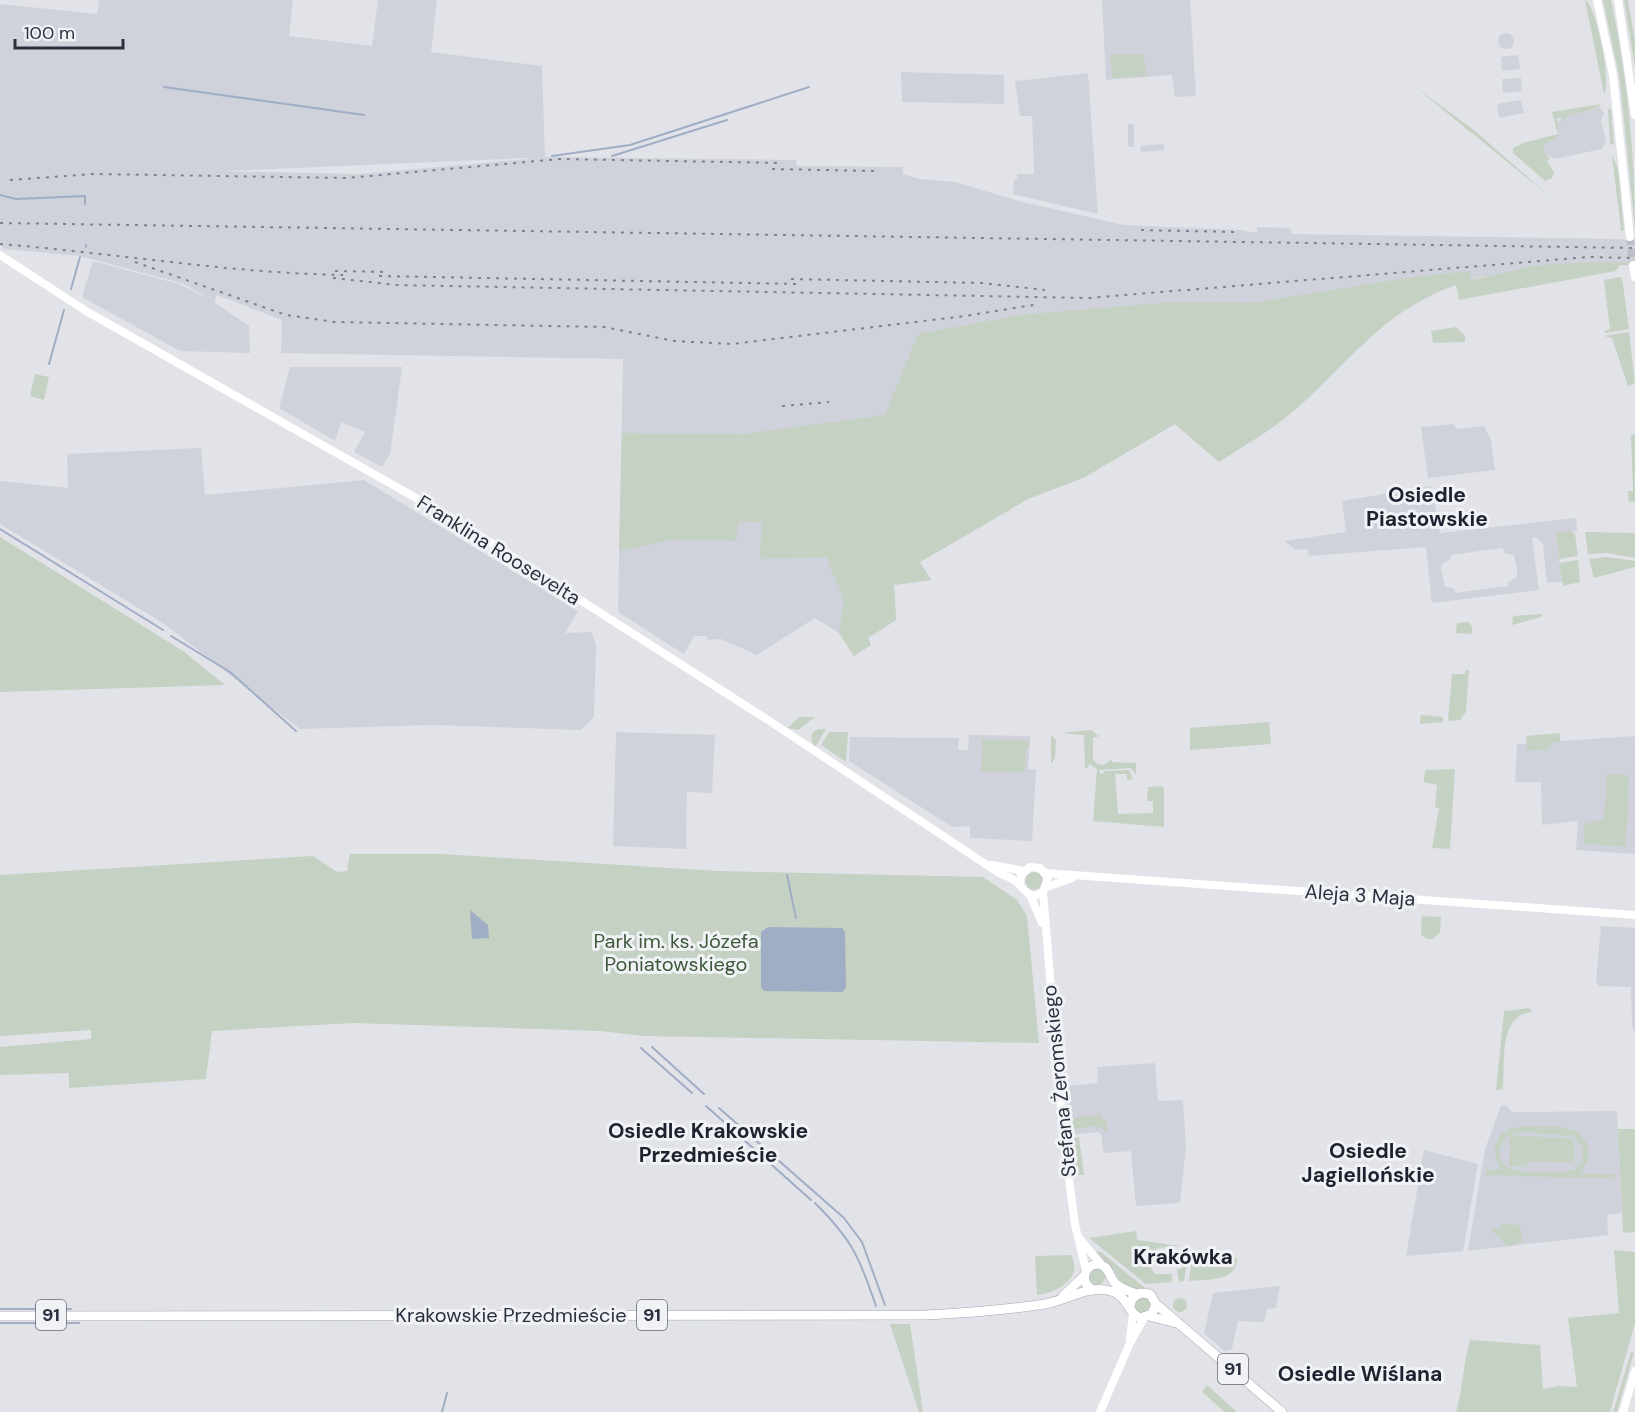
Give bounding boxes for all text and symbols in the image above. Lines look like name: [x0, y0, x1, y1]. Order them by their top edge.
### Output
scale bar: [15, 12, 123, 50]
text: 100 m: [24, 21, 75, 45]
district label: Osiedle Piastowskie: [1366, 481, 1488, 533]
street label: Franklina Roosevelta: [412, 489, 586, 611]
street label: Aleja 3 Maja: [1304, 878, 1416, 912]
park label: Park im. ks. Józefa Poniatowskiego: [593, 928, 759, 977]
street label: Stefana Żeromskiego: [1036, 984, 1082, 1178]
district label: Osiedle Krakowskie Przedmieście: [608, 1117, 808, 1169]
district label: Osiedle Jagiellońskie: [1301, 1137, 1435, 1189]
district label: Krakówka: [1133, 1243, 1233, 1271]
road number: 91: [36, 1300, 66, 1330]
road number: 91: [637, 1300, 667, 1330]
street label: Krakowskie Przedmieście: [395, 1302, 627, 1328]
road number: 91: [1218, 1354, 1248, 1384]
district label: Osiedle Wiślana: [1278, 1360, 1442, 1388]

